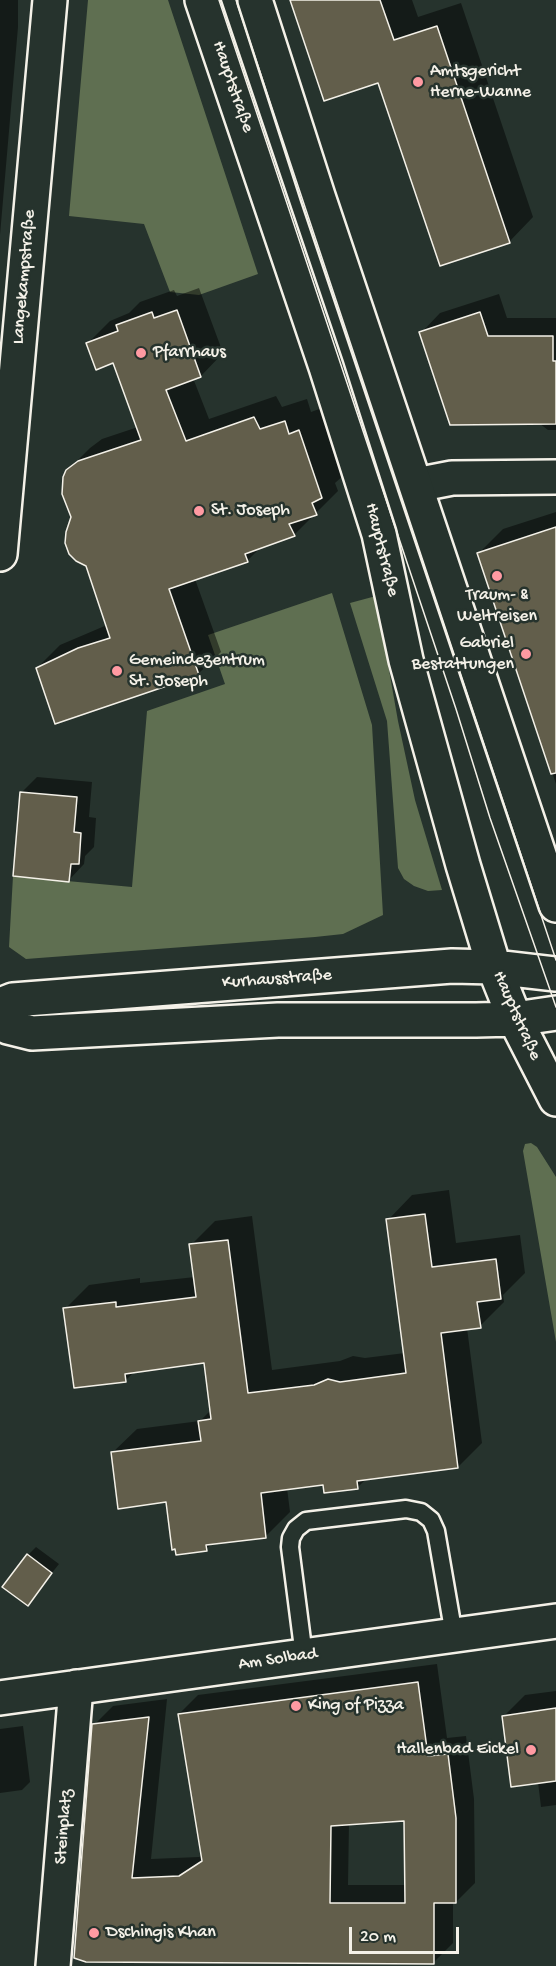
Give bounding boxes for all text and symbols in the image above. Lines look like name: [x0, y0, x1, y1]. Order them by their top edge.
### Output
street label: Hauptstraße: [206, 38, 258, 136]
place label: Amtsgericht Herne-Wanne: [430, 61, 531, 104]
marker: Amtsgericht Herne-Wanne: [411, 75, 425, 89]
street label: Langekampstraße: [8, 209, 42, 345]
place label: Pfarrhaus: [153, 342, 226, 364]
marker: Pfarrhaus: [134, 346, 148, 360]
place label: St. Joseph: [211, 500, 290, 522]
street label: Hauptstraße: [359, 501, 403, 599]
marker: St. Joseph: [192, 504, 206, 518]
marker: Traum- & Weltreisen: [490, 569, 504, 583]
place label: Traum- & Weltreisen: [457, 585, 537, 628]
place label: Gabriel Bestattungen: [412, 633, 514, 676]
marker: Gabriel Bestattungen: [519, 647, 533, 661]
place label: Gemeindezentrum St. Joseph: [129, 650, 265, 692]
marker: Gemeindezentrum St. Joseph: [110, 664, 124, 678]
street label: Kurhausstraße: [221, 965, 333, 995]
street label: Hauptstraße: [487, 968, 545, 1064]
street label: Am Solbad: [237, 1644, 319, 1676]
place label: King of Pizza: [308, 1695, 404, 1717]
marker: King of Pizza: [289, 1699, 303, 1713]
place label: Hallenbad Eickel: [396, 1739, 519, 1761]
marker: Hallenbad Eickel: [524, 1743, 538, 1757]
street label: Steinplatz: [51, 1788, 79, 1866]
scale bar: [352, 1915, 462, 1953]
place label: Dschingis Khan: [106, 1922, 216, 1944]
marker: Dschingis Khan: [87, 1926, 101, 1940]
text: 20 m: [360, 1927, 396, 1948]

